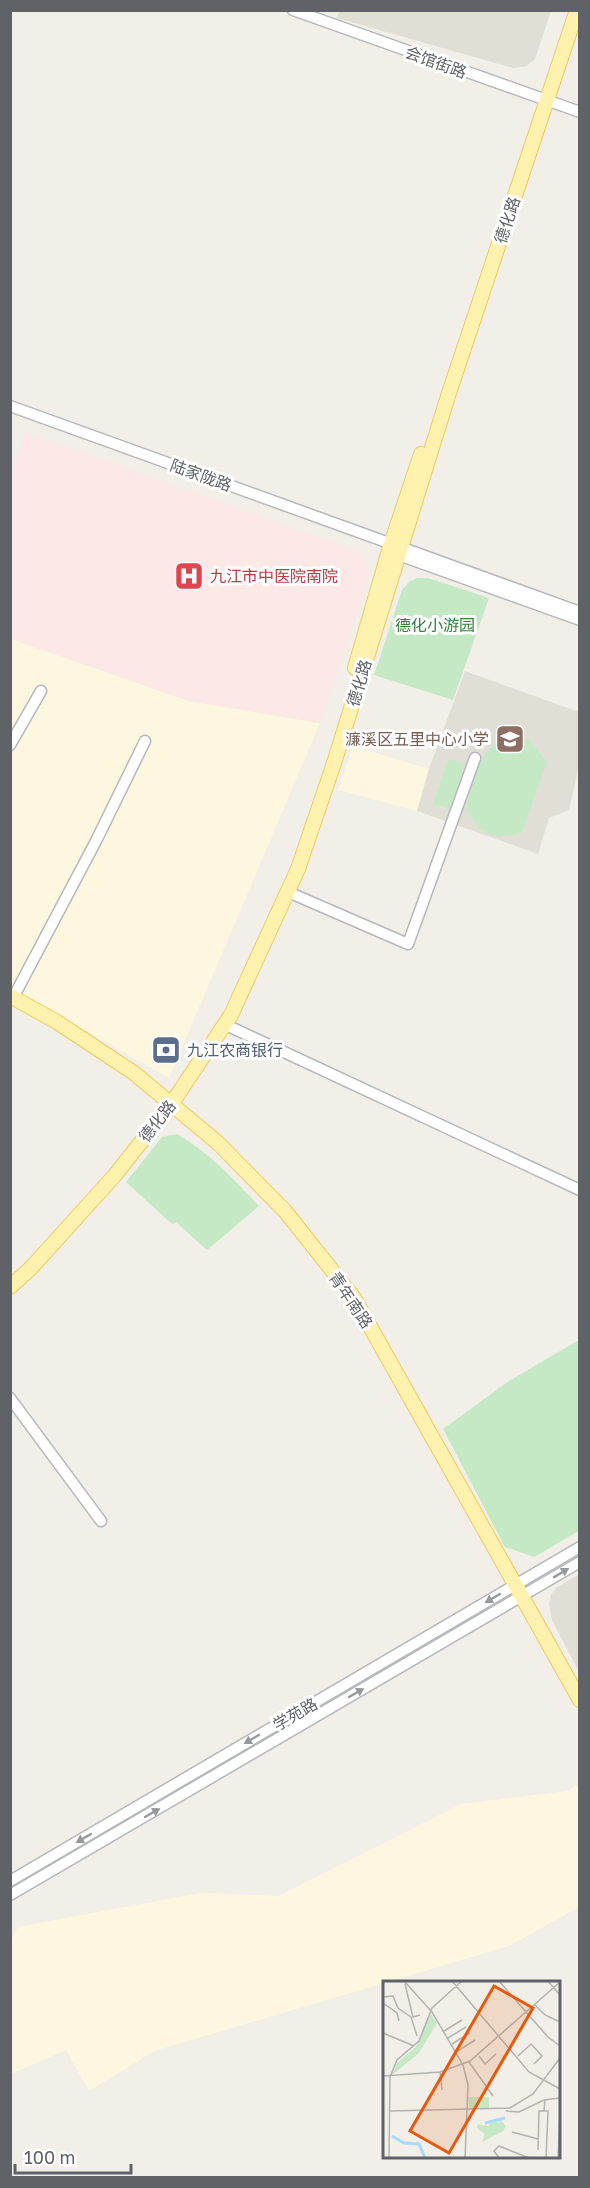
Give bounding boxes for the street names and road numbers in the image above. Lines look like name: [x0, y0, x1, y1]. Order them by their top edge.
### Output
street label: 会馆街路: [403, 42, 469, 82]
street label: 德化路: [490, 194, 524, 246]
street label: 陆家陇路: [168, 455, 234, 495]
street label: 德化路: [342, 657, 376, 709]
street label: 德化路: [134, 1096, 180, 1146]
street label: 青年南路: [325, 1268, 377, 1332]
street label: 学苑路: [269, 1693, 321, 1735]

